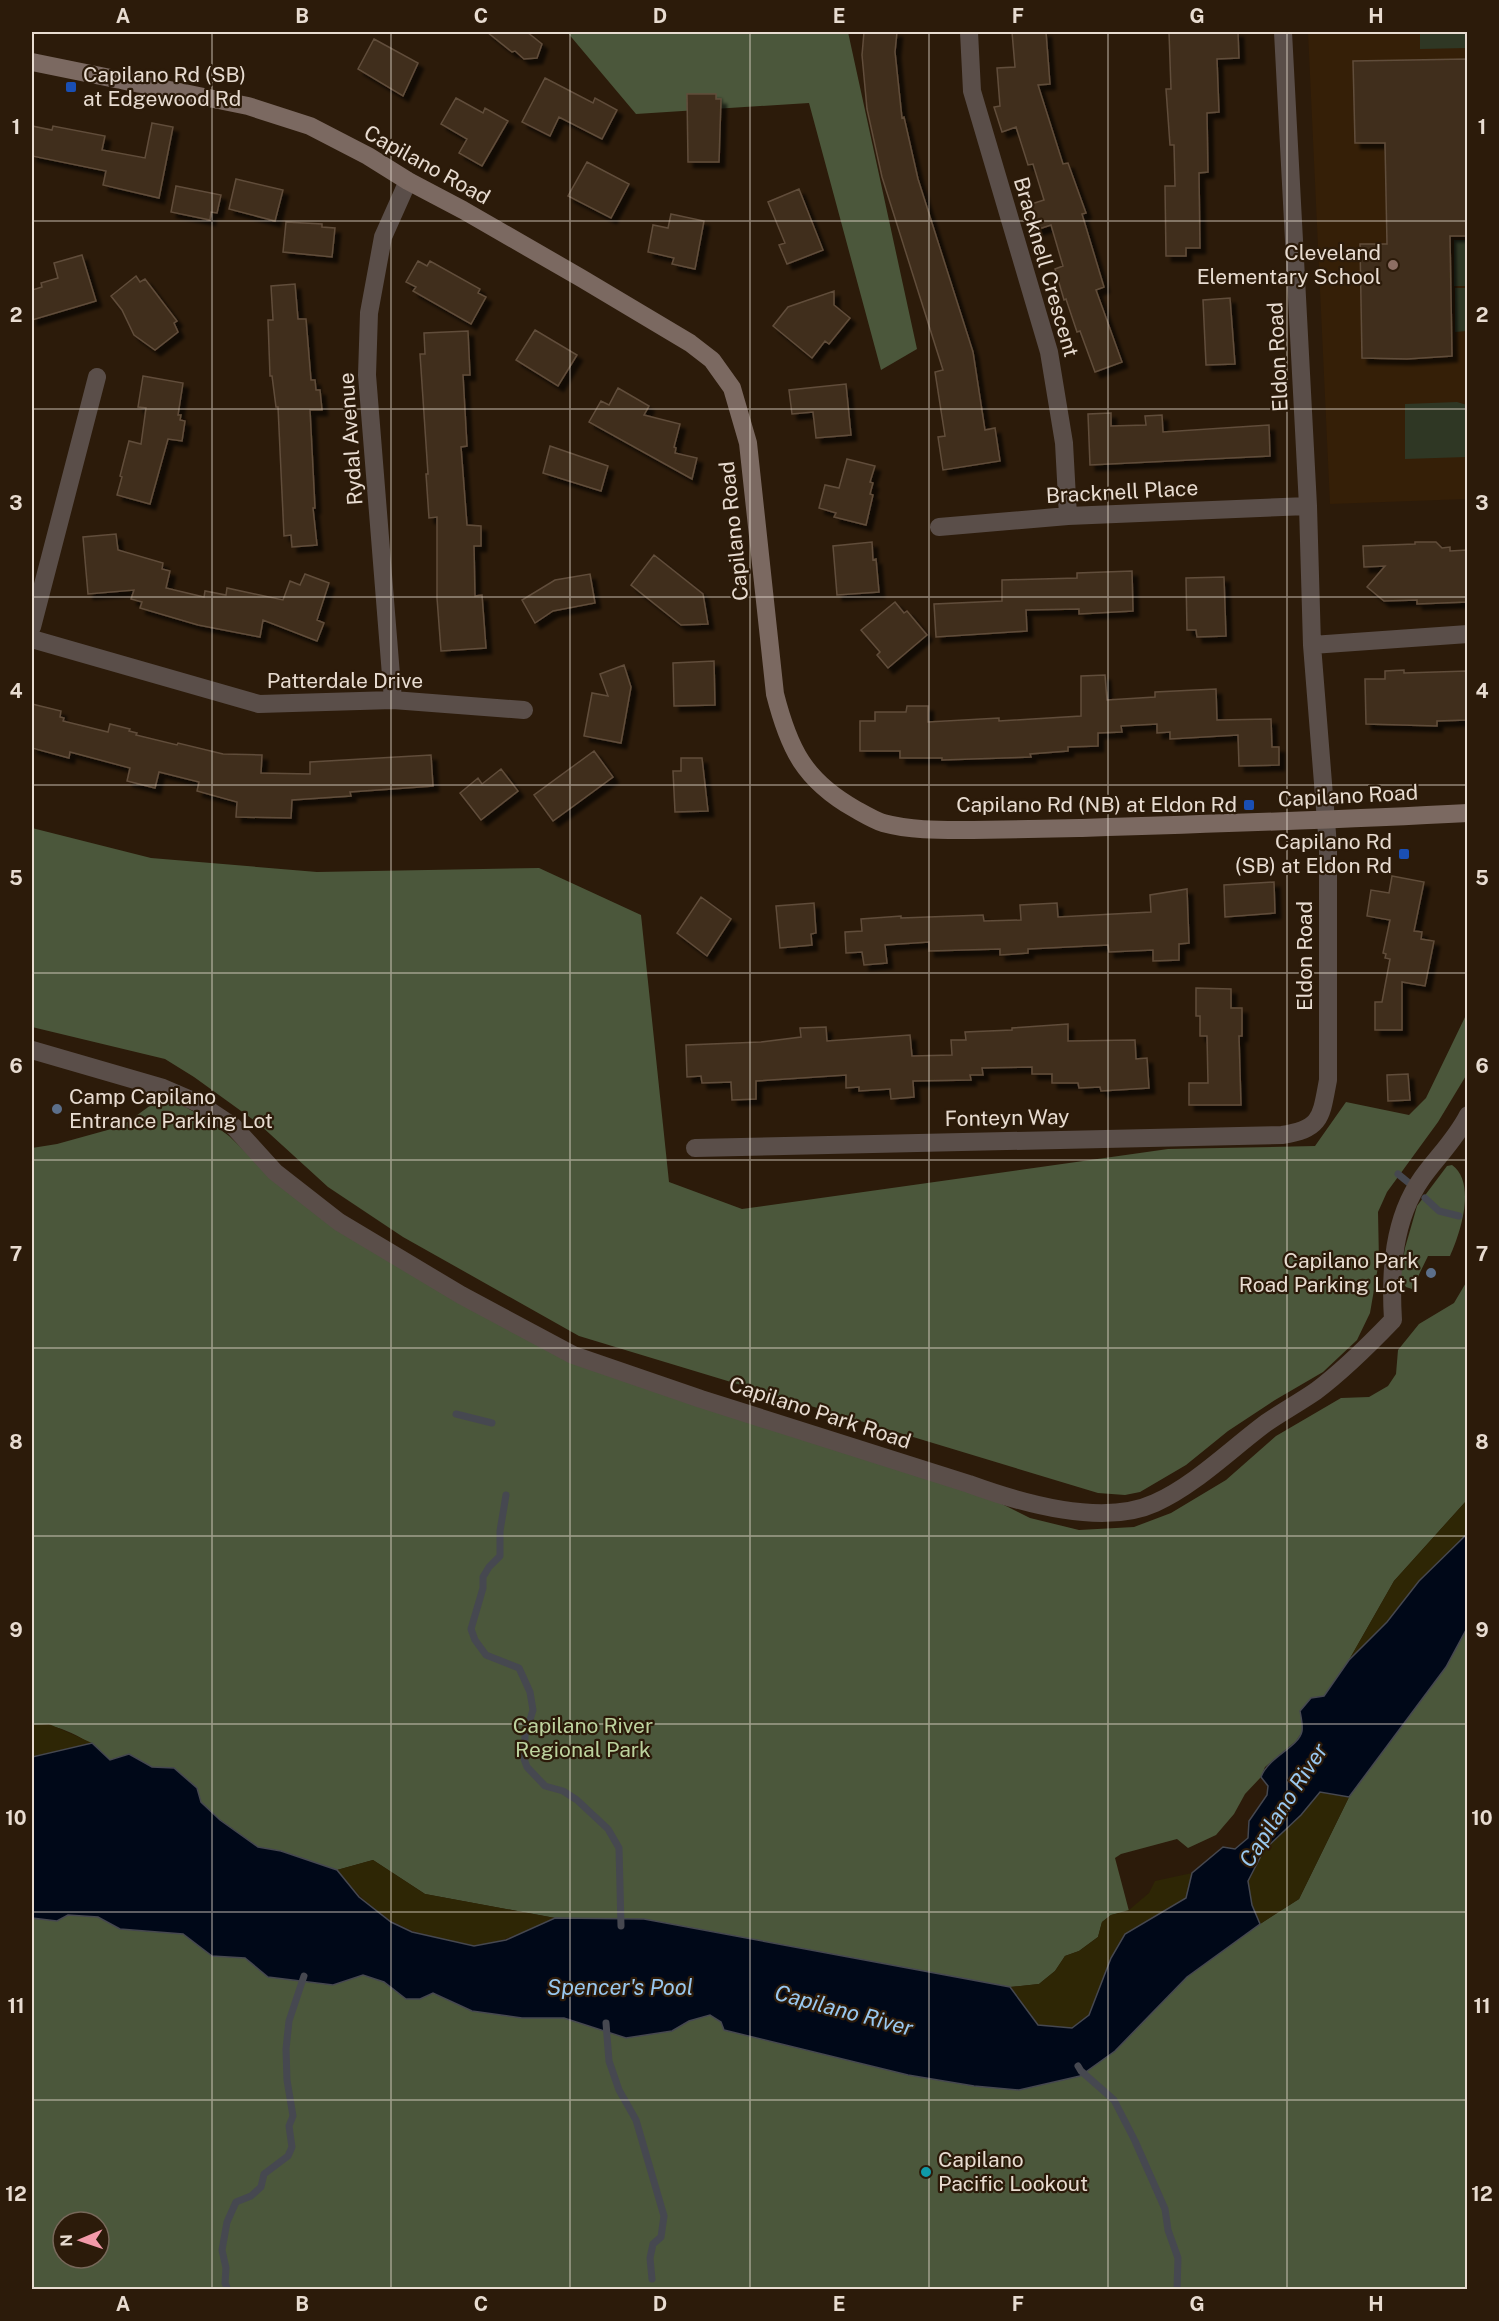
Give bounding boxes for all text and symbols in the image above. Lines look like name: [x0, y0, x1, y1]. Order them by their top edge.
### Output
text: A: [116, 4, 130, 28]
text: B: [295, 4, 309, 28]
text: C: [474, 4, 488, 28]
text: D: [653, 4, 667, 28]
text: E: [833, 4, 845, 28]
text: F: [1012, 4, 1024, 28]
text: G: [1189, 4, 1205, 28]
text: H: [1368, 4, 1384, 28]
place label: Capilano Rd (SB) at Edgewood Rd: [83, 62, 246, 111]
marker: Capilano Rd (SB) at Edgewood Rd: [64, 80, 78, 94]
text: 1: [12, 115, 20, 139]
text: 1: [1478, 115, 1486, 139]
street label: Capilano Road: [360, 120, 495, 210]
street label: Bracknell Crescent: [1009, 174, 1084, 360]
place label: Cleveland Elementary School: [1197, 240, 1381, 289]
marker: Cleveland Elementary School: [1386, 258, 1400, 272]
street label: Eldon Road: [1262, 301, 1293, 413]
text: 2: [10, 303, 22, 327]
text: 2: [1476, 303, 1488, 327]
street label: Rydal Avenue: [333, 372, 368, 506]
street label: Capilano Road: [714, 460, 753, 602]
street label: Bracknell Place: [1045, 475, 1199, 508]
text: 3: [9, 491, 23, 515]
text: 3: [1475, 491, 1489, 515]
street label: Patterdale Drive: [267, 668, 423, 693]
text: 4: [9, 679, 23, 703]
text: 4: [1475, 679, 1489, 703]
street label: Capilano Road: [1277, 779, 1419, 812]
place label: Capilano Rd (NB) at Eldon Rd: [956, 792, 1237, 817]
marker: Capilano Rd (NB) at Eldon Rd: [1242, 798, 1256, 812]
place label: Capilano Rd (SB) at Eldon Rd: [1235, 829, 1392, 878]
marker: Capilano Rd (SB) at Eldon Rd: [1397, 847, 1411, 861]
text: 5: [9, 866, 23, 890]
text: 5: [1475, 866, 1489, 890]
street label: Eldon Road: [1292, 901, 1317, 1011]
text: 6: [9, 1054, 23, 1078]
text: 6: [1475, 1054, 1489, 1078]
place label: Camp Capilano Entrance Parking Lot: [69, 1084, 273, 1133]
marker: Camp Capilano Entrance Parking Lot: [50, 1102, 64, 1116]
street label: Fonteyn Way: [944, 1104, 1070, 1131]
text: 7: [10, 1242, 22, 1266]
text: 7: [1476, 1242, 1488, 1266]
place label: Capilano Park Road Parking Lot 1: [1239, 1248, 1419, 1297]
marker: Capilano Park Road Parking Lot 1: [1424, 1266, 1438, 1280]
street label: Capilano Park Road: [726, 1371, 914, 1454]
text: 8: [9, 1430, 23, 1454]
text: 8: [1475, 1430, 1489, 1454]
text: 9: [9, 1618, 23, 1642]
text: 9: [1475, 1618, 1489, 1642]
park label: Capilano River Regional Park: [513, 1713, 653, 1762]
water label: Capilano River: [1233, 1738, 1333, 1872]
text: 10: [5, 1806, 27, 1830]
text: 10: [1471, 1806, 1493, 1830]
water label: Spencer's Pool: [547, 1974, 693, 2000]
water label: Capilano River: [772, 1979, 917, 2041]
text: 11: [7, 1994, 25, 2018]
text: 11: [1473, 1994, 1491, 2018]
place label: Capilano Pacific Lookout: [938, 2147, 1088, 2196]
marker: Capilano Pacific Lookout: [919, 2165, 933, 2179]
text: 12: [5, 2182, 27, 2206]
text: 12: [1471, 2182, 1493, 2206]
north arrow: [51, 2210, 111, 2270]
text: N: [57, 2234, 76, 2247]
text: A: [116, 2292, 130, 2316]
text: B: [295, 2292, 309, 2316]
text: C: [474, 2292, 488, 2316]
text: D: [653, 2292, 667, 2316]
text: E: [833, 2292, 845, 2316]
text: F: [1012, 2292, 1024, 2316]
text: G: [1189, 2292, 1205, 2316]
text: H: [1368, 2292, 1384, 2316]

